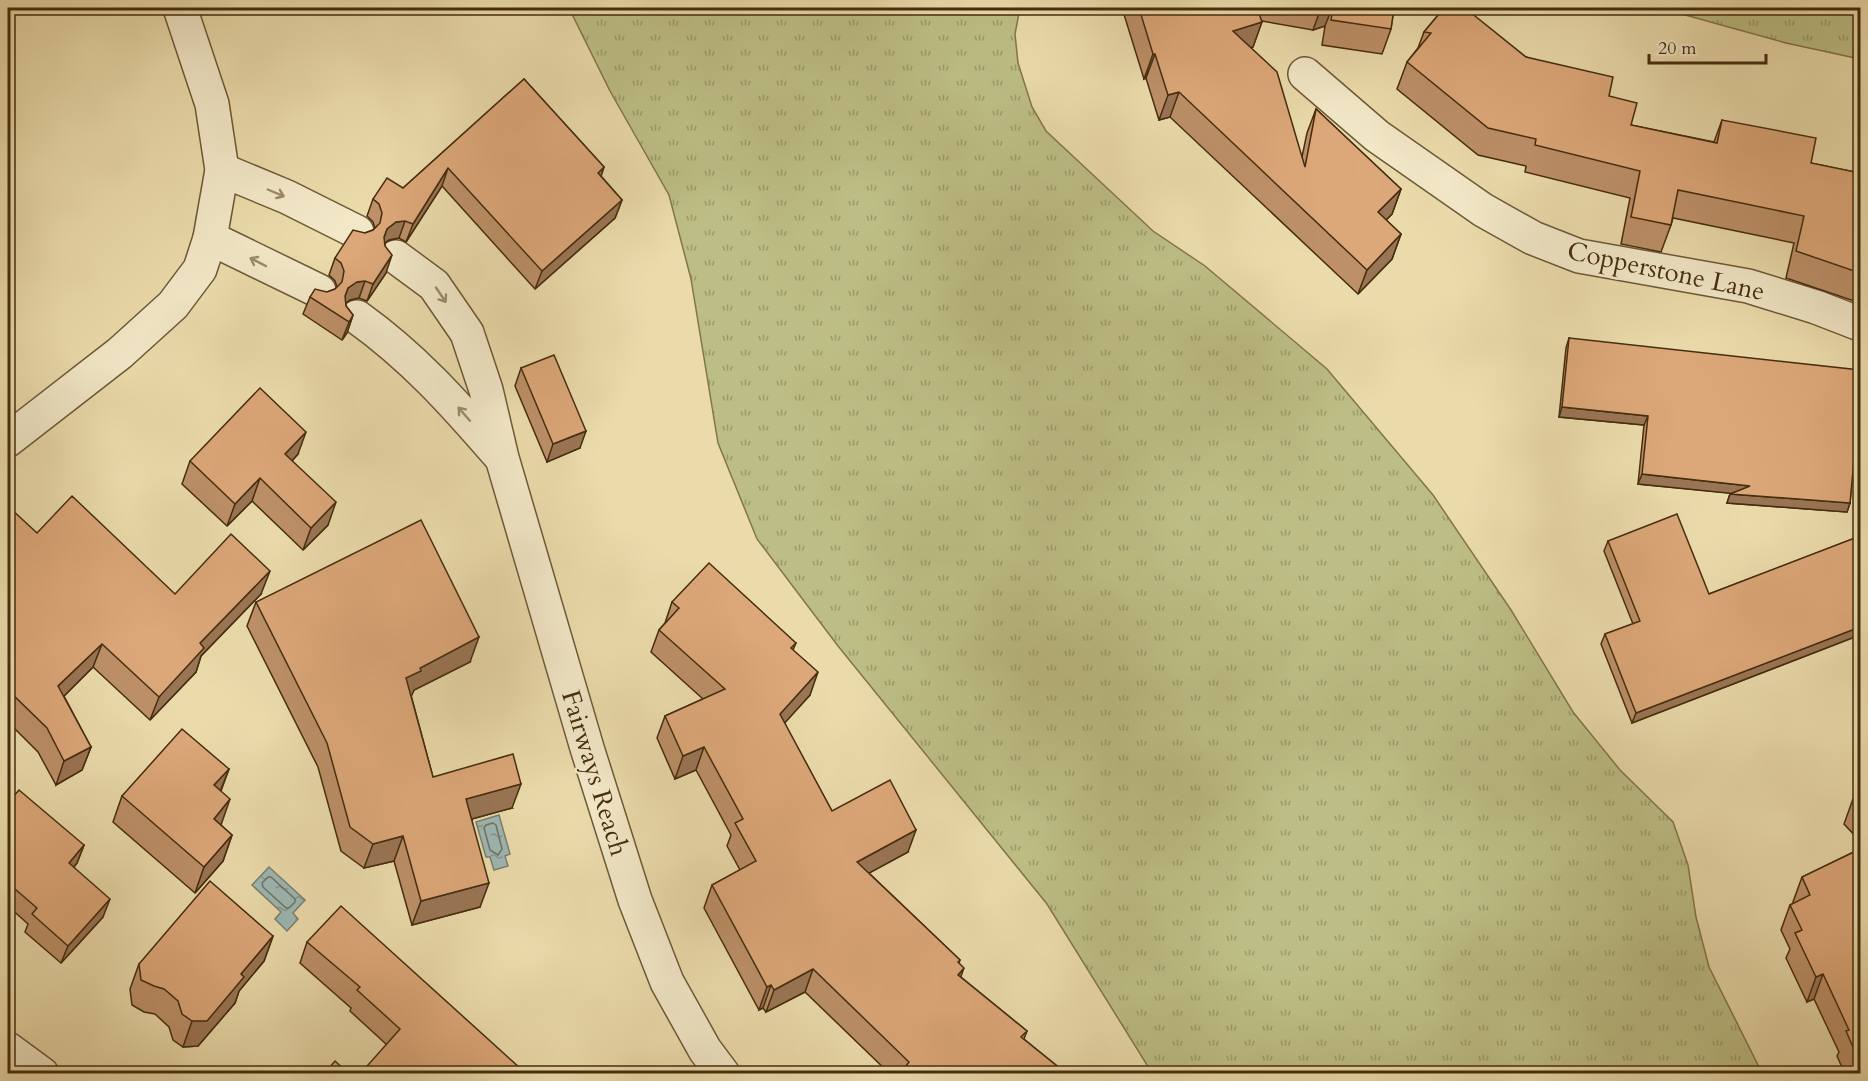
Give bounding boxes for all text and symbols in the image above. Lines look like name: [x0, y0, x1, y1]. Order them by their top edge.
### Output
scale bar: [1649, 27, 1766, 65]
text: 20 m: [1658, 36, 1697, 61]
one-way arrow: [266, 188, 285, 199]
street label: Copperstone Lane: [1564, 233, 1768, 309]
one-way arrow: [250, 256, 267, 268]
one-way arrow: [435, 286, 447, 302]
one-way arrow: [457, 406, 470, 422]
street label: Fairways Reach: [553, 686, 637, 860]

